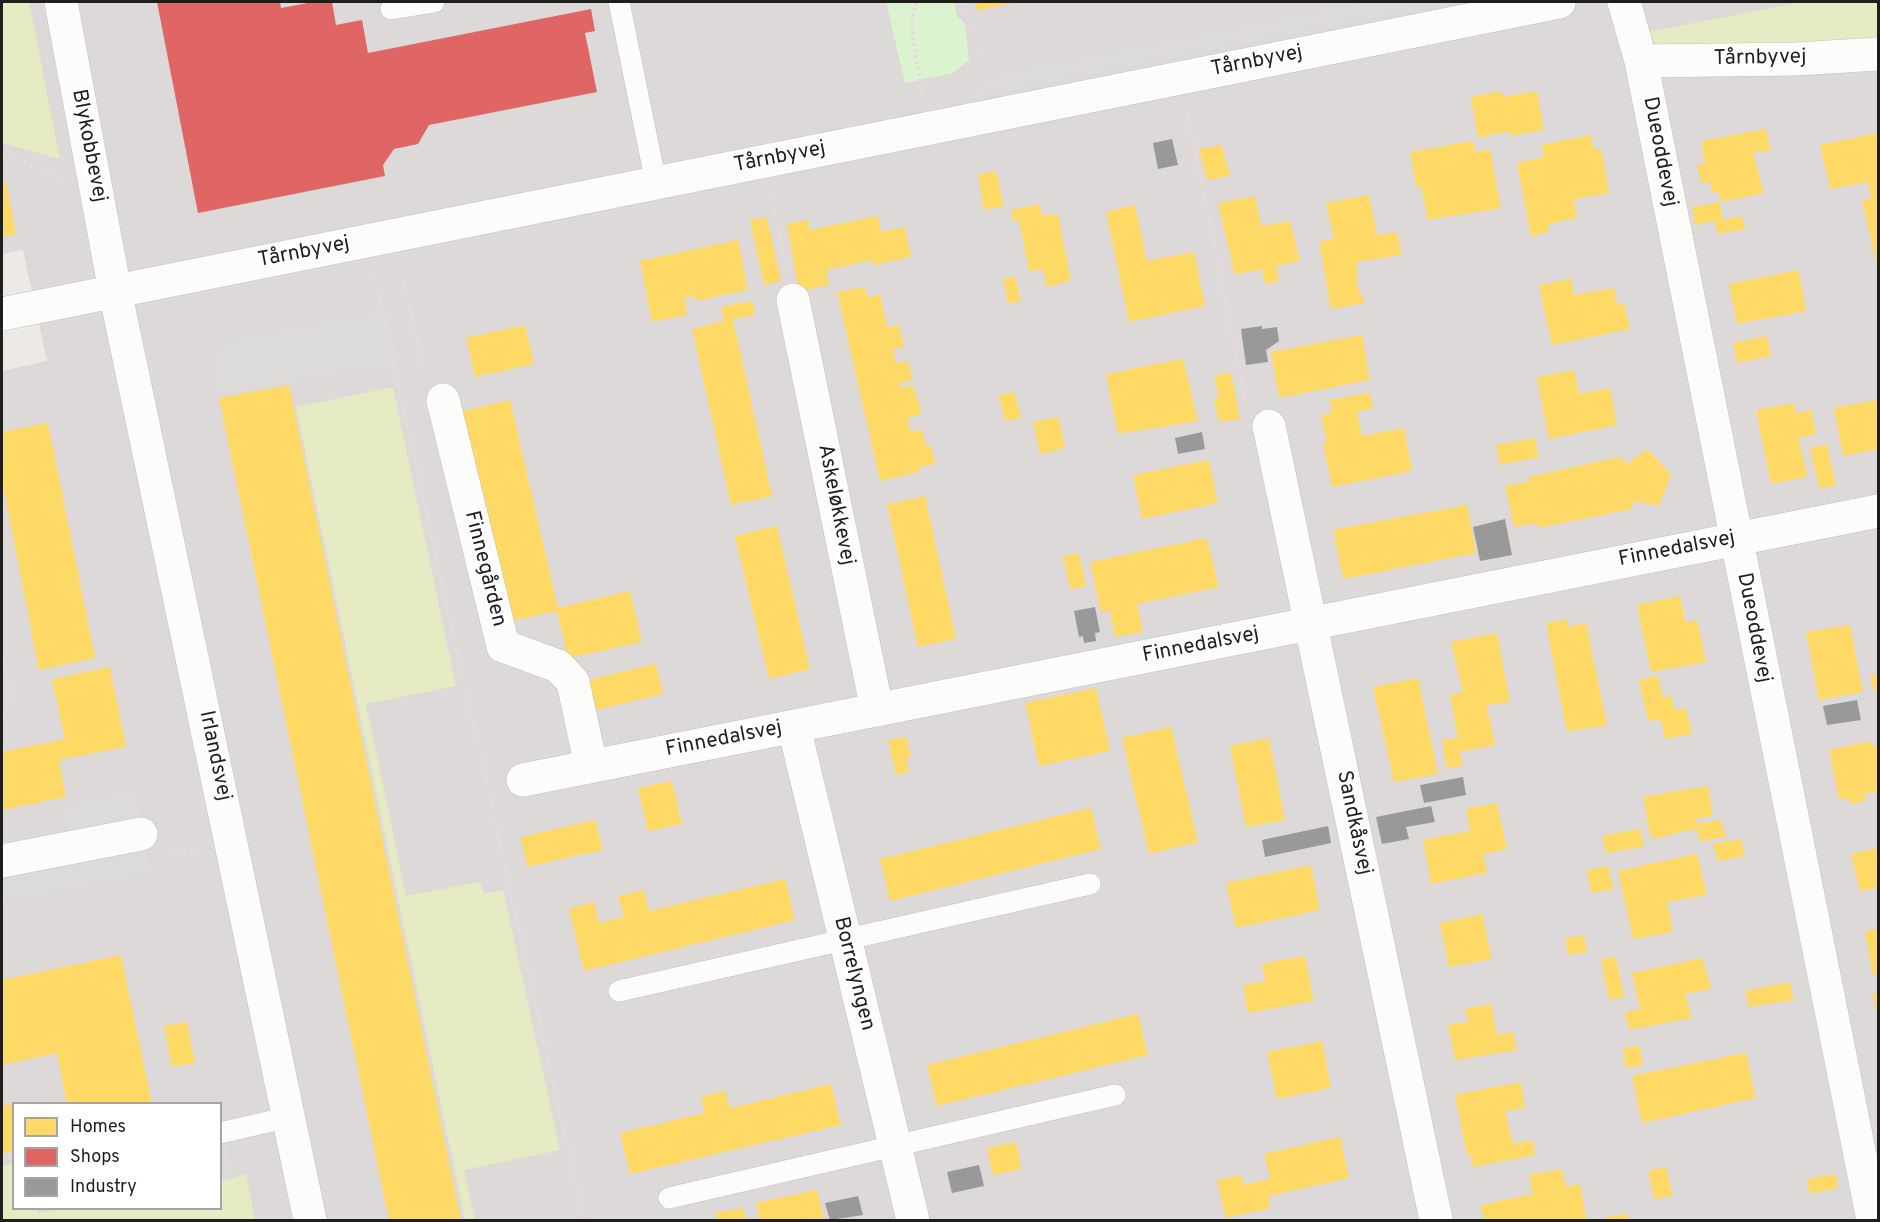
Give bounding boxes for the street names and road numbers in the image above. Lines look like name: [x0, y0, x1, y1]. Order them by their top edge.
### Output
street label: Tårnbyvej: [1209, 41, 1305, 83]
street label: Tårnbyvej: [1713, 46, 1807, 72]
street label: Blykobbevej: [65, 87, 111, 205]
street label: Dueoddevej: [1636, 95, 1682, 209]
street label: Tårnbyvej: [732, 137, 828, 179]
street label: Tårnbyvej: [256, 232, 352, 274]
street label: Askeløkkevej: [811, 442, 859, 568]
street label: Finnegården: [457, 508, 511, 630]
street label: Finnedalsvej: [1617, 526, 1737, 574]
street label: Dueoddevej: [1730, 571, 1776, 685]
street label: Finnedalsvej: [1141, 622, 1261, 670]
street label: Irlandsvej: [192, 709, 236, 803]
street label: Finnedalsvej: [664, 716, 784, 764]
street label: Sandkåsvej: [1330, 768, 1376, 878]
street label: Borrelyngen: [827, 914, 879, 1034]

